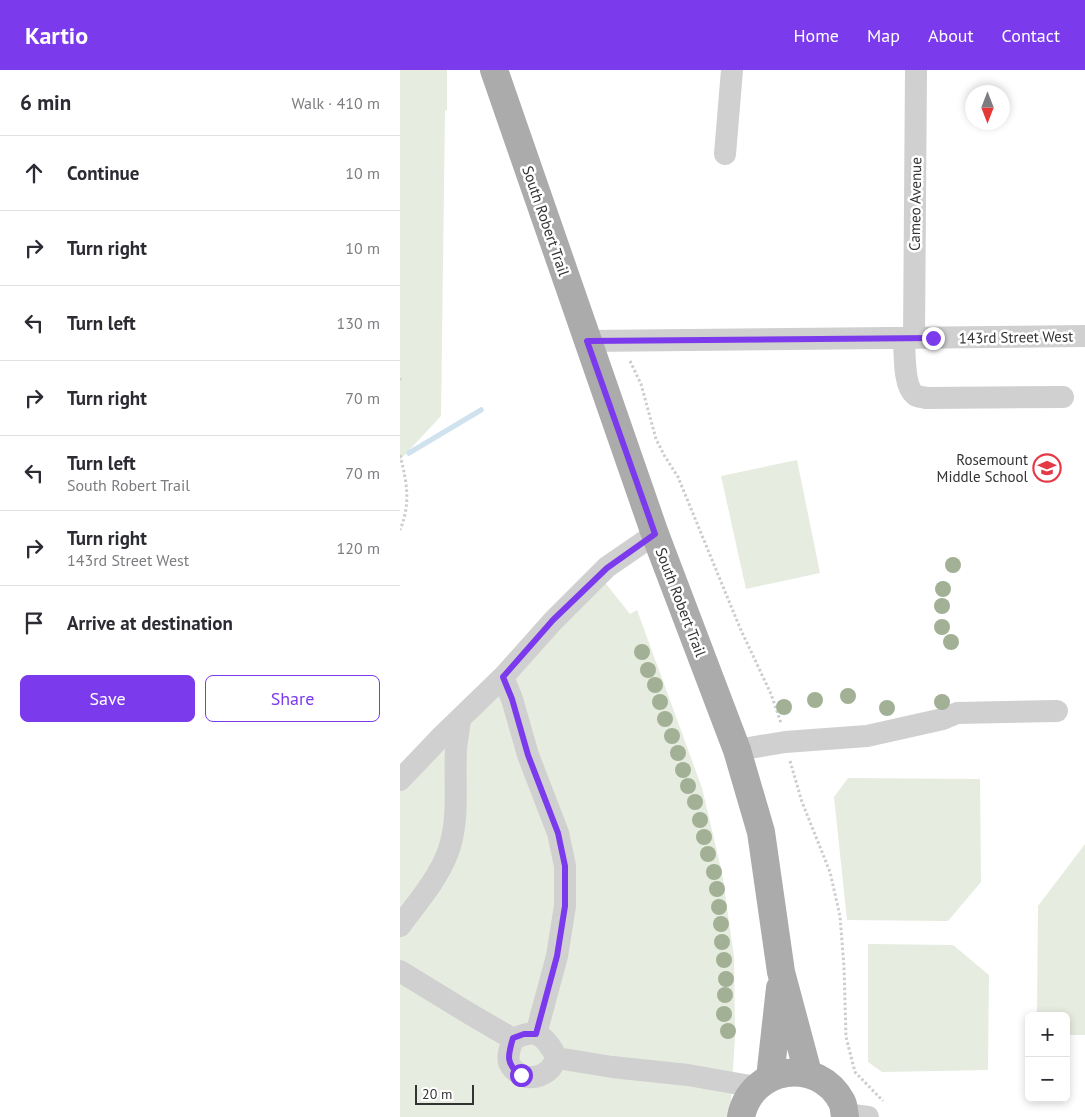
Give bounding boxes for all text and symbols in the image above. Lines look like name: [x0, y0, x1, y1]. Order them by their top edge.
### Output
text: Kartio: [25, 20, 88, 51]
text: Home: [793, 24, 839, 47]
text: Map: [867, 24, 900, 47]
text: About: [928, 24, 974, 47]
text: Contact: [1002, 24, 1060, 47]
north arrow: [965, 85, 1010, 130]
text: 6 min: [20, 89, 71, 116]
text: Walk · 410 m: [291, 93, 380, 113]
street label: Cameo Avenue: [905, 157, 925, 251]
icon: ahead: [20, 159, 48, 187]
text: Continue: [67, 161, 139, 185]
text: 10 m: [345, 163, 380, 183]
street label: South Robert Trail: [518, 163, 574, 279]
icon: right: [20, 234, 48, 262]
text: Turn right: [67, 236, 147, 260]
text: 10 m: [345, 238, 380, 258]
icon: left: [20, 309, 48, 337]
text: Turn left: [67, 311, 136, 335]
text: 130 m: [337, 313, 380, 333]
route end: [922, 327, 945, 350]
street label: 143rd Street West: [959, 327, 1073, 347]
icon: right: [20, 384, 48, 412]
text: Turn right: [67, 386, 147, 410]
text: 70 m: [345, 388, 380, 408]
place label: Rosemount Middle School: [937, 450, 1029, 486]
text: Turn left: [67, 451, 136, 475]
school or university icon: Rosemount Middle School: [1032, 453, 1062, 483]
icon: left: [20, 459, 48, 487]
text: 70 m: [345, 463, 380, 483]
text: South Robert Trail: [67, 475, 190, 495]
text: Turn right: [67, 526, 147, 550]
icon: right: [20, 534, 48, 562]
text: 120 m: [337, 538, 380, 558]
street label: South Robert Trail: [651, 545, 711, 660]
text: 143rd Street West: [67, 550, 189, 570]
icon: arrive: [20, 609, 48, 637]
text: Arrive at destination: [67, 611, 233, 635]
button: Save: [20, 675, 195, 722]
button: Share: [205, 675, 380, 722]
map controls: [1025, 1012, 1070, 1102]
button: +: [1025, 1012, 1070, 1057]
button: −: [1025, 1057, 1070, 1102]
route start: [510, 1064, 533, 1087]
scale bar: [415, 1082, 474, 1105]
text: 20 m: [422, 1085, 452, 1103]

